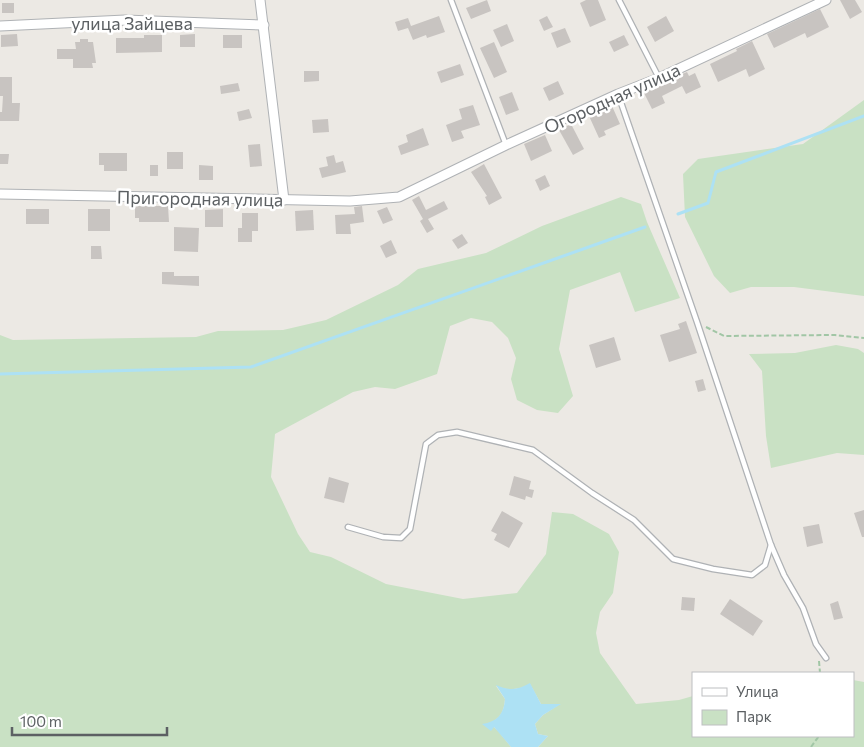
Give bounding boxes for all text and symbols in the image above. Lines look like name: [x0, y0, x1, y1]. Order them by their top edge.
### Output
street label: улица Зайцева: [71, 12, 193, 34]
street label: Огородная улица: [541, 58, 683, 138]
street label: Пригородная улица: [117, 186, 283, 210]
legend: [692, 672, 854, 737]
text: Улица: [736, 682, 778, 700]
scale bar: [12, 704, 168, 736]
text: Парк: [736, 707, 772, 725]
text: 100 m: [20, 712, 62, 730]

